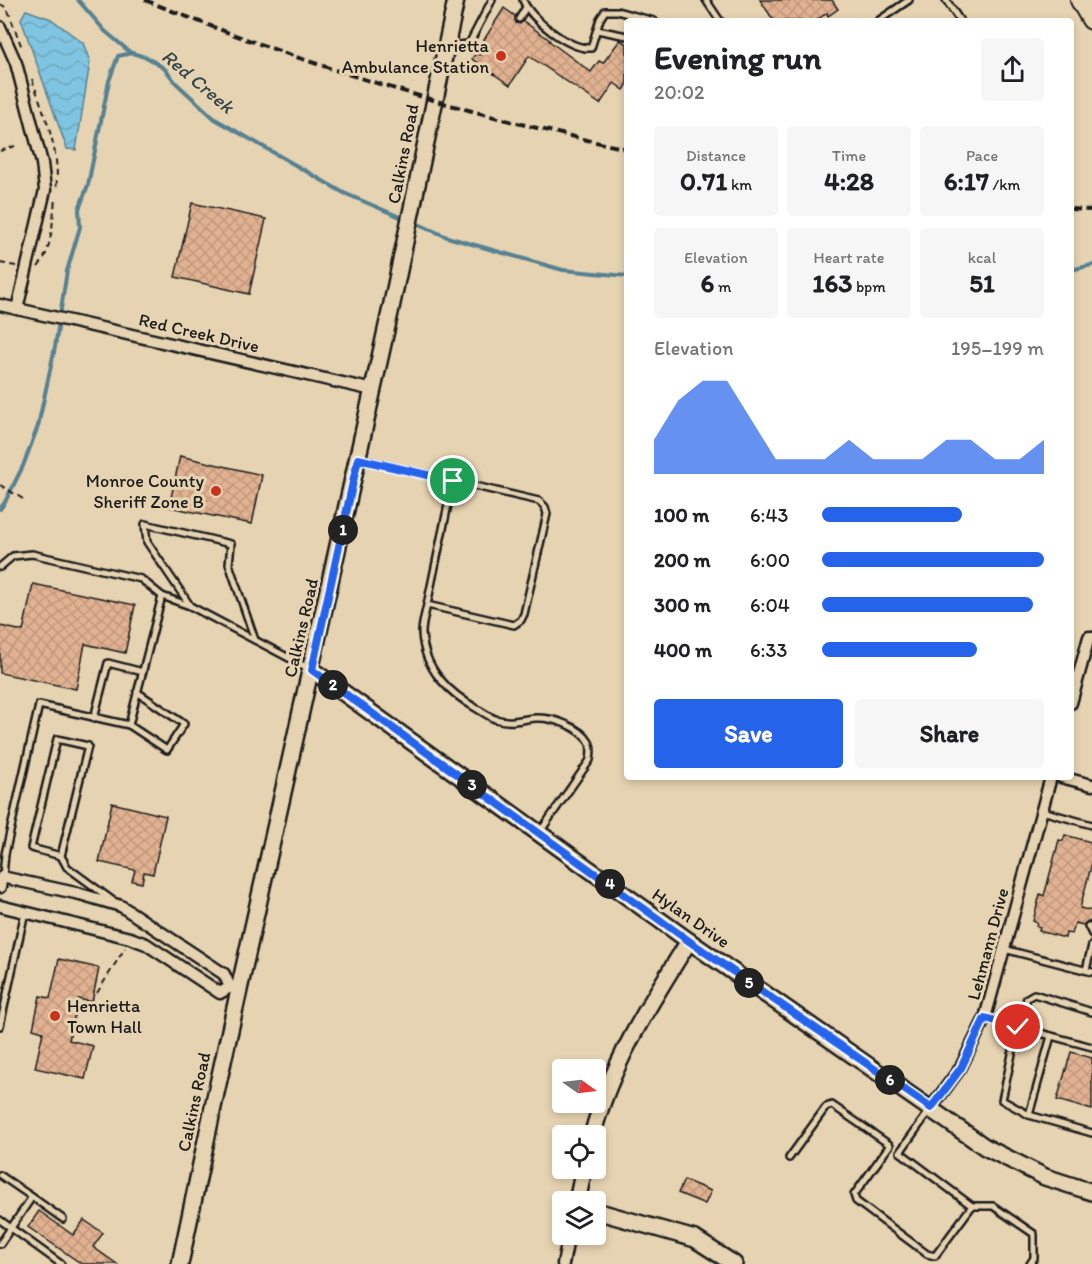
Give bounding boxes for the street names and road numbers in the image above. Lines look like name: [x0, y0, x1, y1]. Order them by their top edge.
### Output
street label: Calkins Road: [383, 102, 424, 206]
street label: Red Creek Drive: [137, 308, 261, 358]
street label: Calkins Road: [279, 576, 323, 680]
street label: Hylan Drive: [648, 883, 734, 953]
street label: Lehmann Drive: [962, 885, 1014, 1003]
street label: Calkins Road: [173, 1050, 215, 1154]

